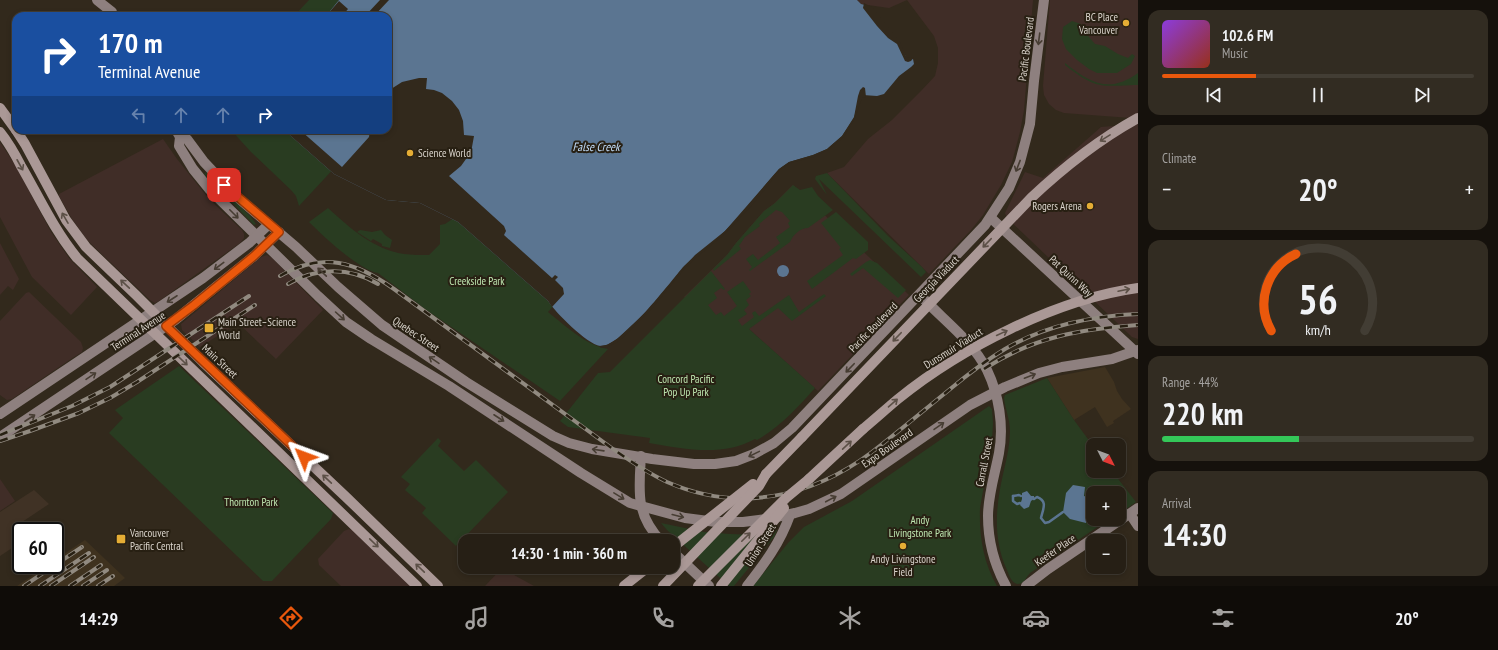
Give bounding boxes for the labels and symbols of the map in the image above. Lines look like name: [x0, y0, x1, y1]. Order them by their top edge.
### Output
place label: BC Place Vancouver: [1078, 10, 1118, 37]
street label: Pacific Boulevard: [1015, 16, 1037, 82]
marker: BC Place Vancouver: [1121, 18, 1131, 28]
one-way arrow: [1035, 32, 1043, 45]
one-way arrow: [1099, 134, 1110, 143]
water label: False Creek: [572, 139, 621, 154]
place label: Science World: [418, 146, 471, 160]
marker: Science World: [405, 148, 415, 158]
one-way arrow: [17, 159, 25, 171]
one-way arrow: [1014, 160, 1022, 172]
pin: [207, 168, 241, 202]
place label: Rogers Arena: [1032, 199, 1082, 213]
marker: Rogers Arena: [1085, 201, 1095, 211]
one-way arrow: [229, 209, 239, 219]
one-way arrow: [61, 212, 69, 224]
one-way arrow: [982, 238, 992, 248]
street label: Pat Quinn Way: [1046, 252, 1097, 300]
street label: Georgia Viaduct: [910, 253, 962, 305]
one-way arrow: [214, 262, 225, 270]
one-way arrow: [317, 267, 327, 277]
park label: Creekside Park: [449, 274, 505, 288]
one-way arrow: [120, 280, 130, 289]
one-way arrow: [1117, 286, 1130, 294]
one-way arrow: [167, 295, 178, 303]
street label: Pacific Boulevard: [846, 299, 901, 355]
street label: Terminal Avenue: [108, 308, 168, 354]
one-way arrow: [335, 312, 345, 321]
street label: Quebec Street: [390, 313, 442, 355]
place label: Main Street–Science World: [218, 315, 296, 342]
marker: Main Street–Science World: [203, 322, 215, 334]
street label: Dunsmuir Viaduct: [921, 324, 985, 372]
one-way arrow: [995, 329, 1007, 336]
one-way arrow: [892, 332, 902, 342]
street label: Main Street: [199, 341, 241, 381]
one-way arrow: [178, 356, 188, 366]
one-way arrow: [428, 356, 439, 364]
one-way arrow: [845, 363, 855, 373]
one-way arrow: [85, 372, 96, 380]
park label: Concord Pacific Pop Up Park: [658, 372, 715, 399]
one-way arrow: [1024, 372, 1036, 380]
one-way arrow: [887, 399, 898, 408]
one-way arrow: [24, 414, 35, 422]
one-way arrow: [493, 415, 505, 423]
one-way arrow: [933, 422, 944, 430]
street label: Expo Boulevard: [859, 425, 915, 471]
position arrow: [283, 436, 325, 478]
street label: Carrall Street: [972, 436, 996, 488]
north arrow: [1086, 438, 1126, 478]
one-way arrow: [841, 441, 851, 450]
one-way arrow: [592, 446, 605, 454]
one-way arrow: [749, 451, 761, 458]
one-way arrow: [322, 474, 332, 483]
one-way arrow: [613, 492, 624, 500]
park label: Thornton Park: [224, 495, 278, 509]
one-way arrow: [825, 495, 837, 502]
one-way arrow: [671, 513, 684, 520]
park label: Andy Livingstone Park: [889, 513, 952, 540]
street label: Union Street: [741, 521, 779, 569]
speed limit sign: 60: [12, 522, 64, 574]
place label: Vancouver Pacific Central: [129, 526, 184, 553]
street label: Keefer Place: [1032, 531, 1079, 569]
one-way arrow: [741, 532, 751, 542]
marker: Vancouver Pacific Central: [115, 533, 127, 545]
one-way arrow: [369, 538, 379, 548]
marker: Andy Livingstone Field: [898, 541, 908, 551]
place label: Andy Livingstone Field: [871, 552, 936, 579]
one-way arrow: [415, 563, 425, 573]

